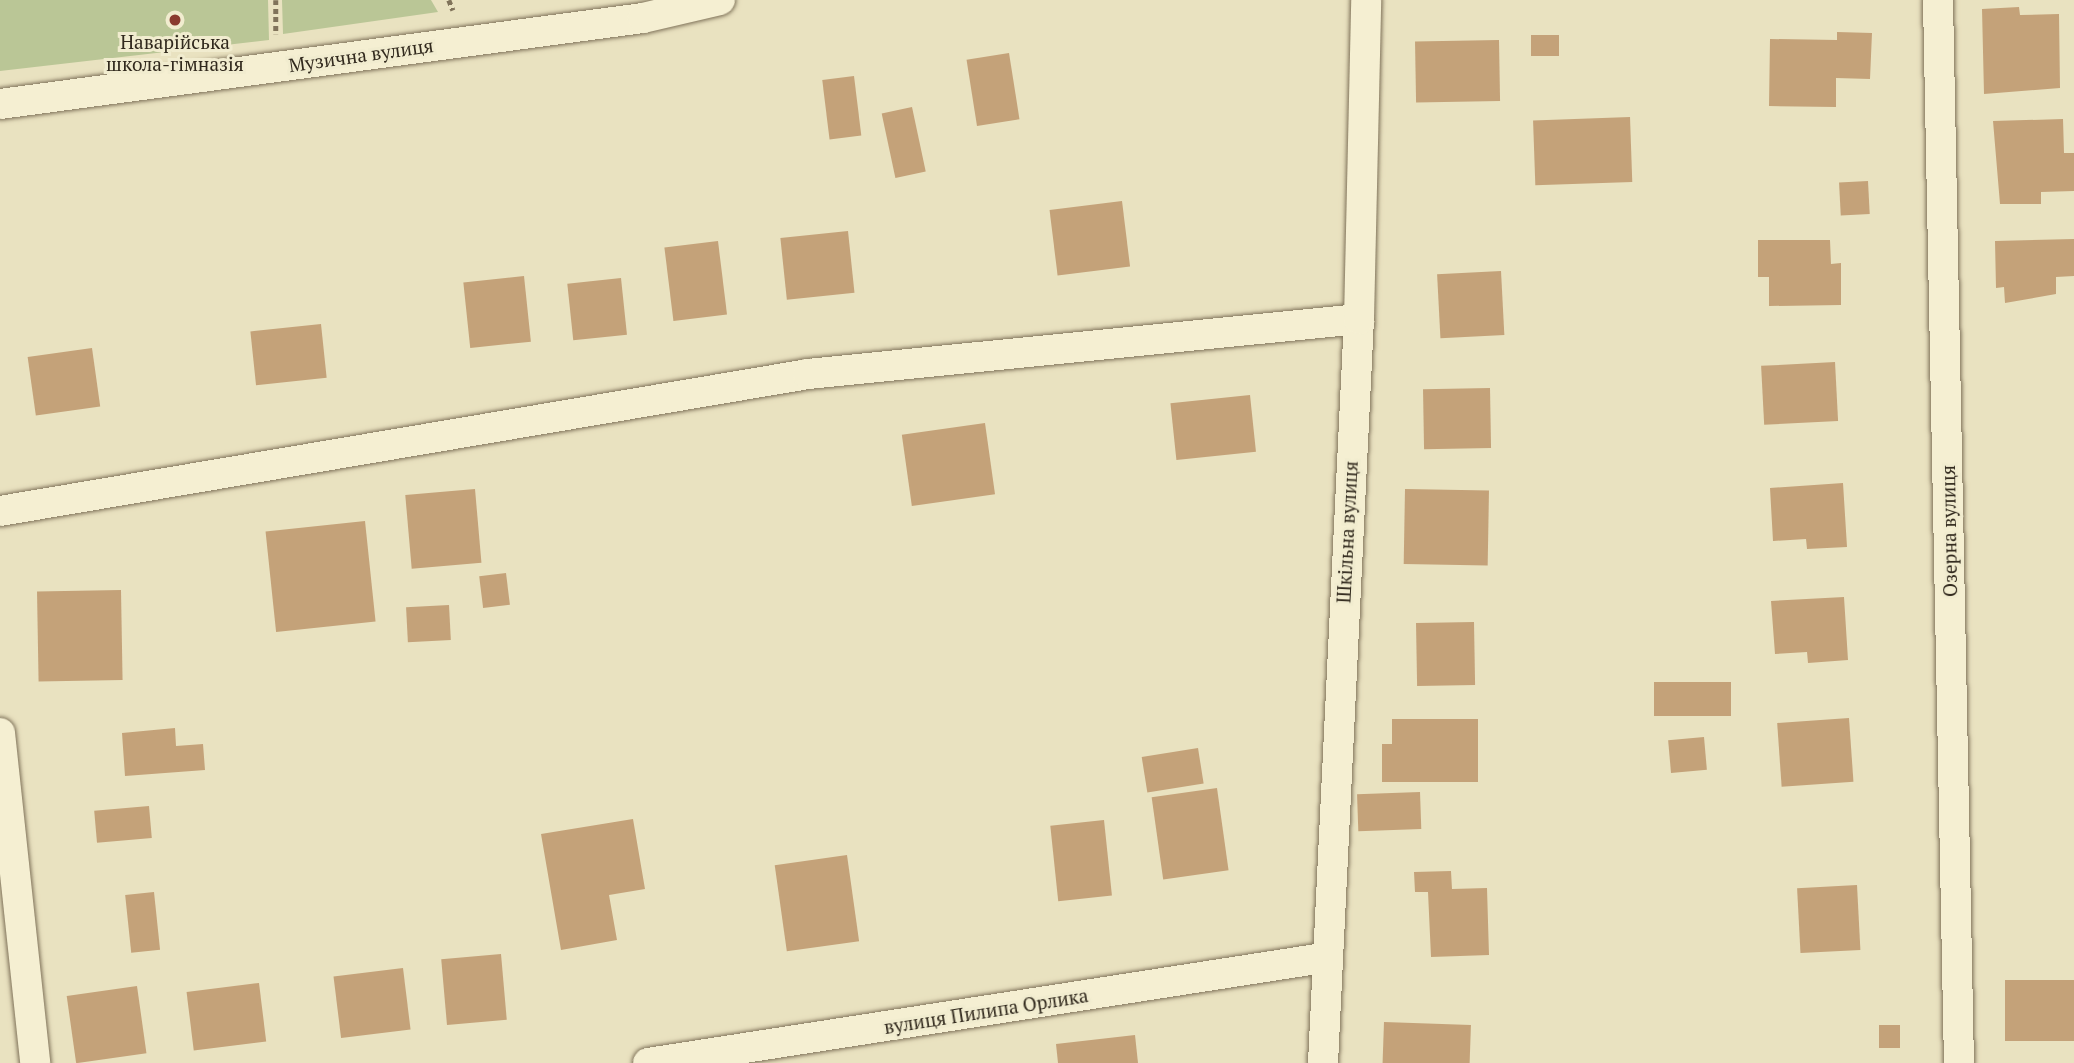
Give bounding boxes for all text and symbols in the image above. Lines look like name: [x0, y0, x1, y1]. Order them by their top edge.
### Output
marker: Наварійська школа-гімназія: [167, 12, 183, 28]
place label: Наварійська школа-гімназія: [106, 31, 244, 75]
street label: Музична вулиця: [287, 34, 435, 76]
street label: Шкільна вулиця: [1332, 460, 1362, 604]
street label: Озерна вулиця: [1936, 465, 1962, 597]
street label: вулиця Пилипа Орлика: [882, 984, 1090, 1038]

